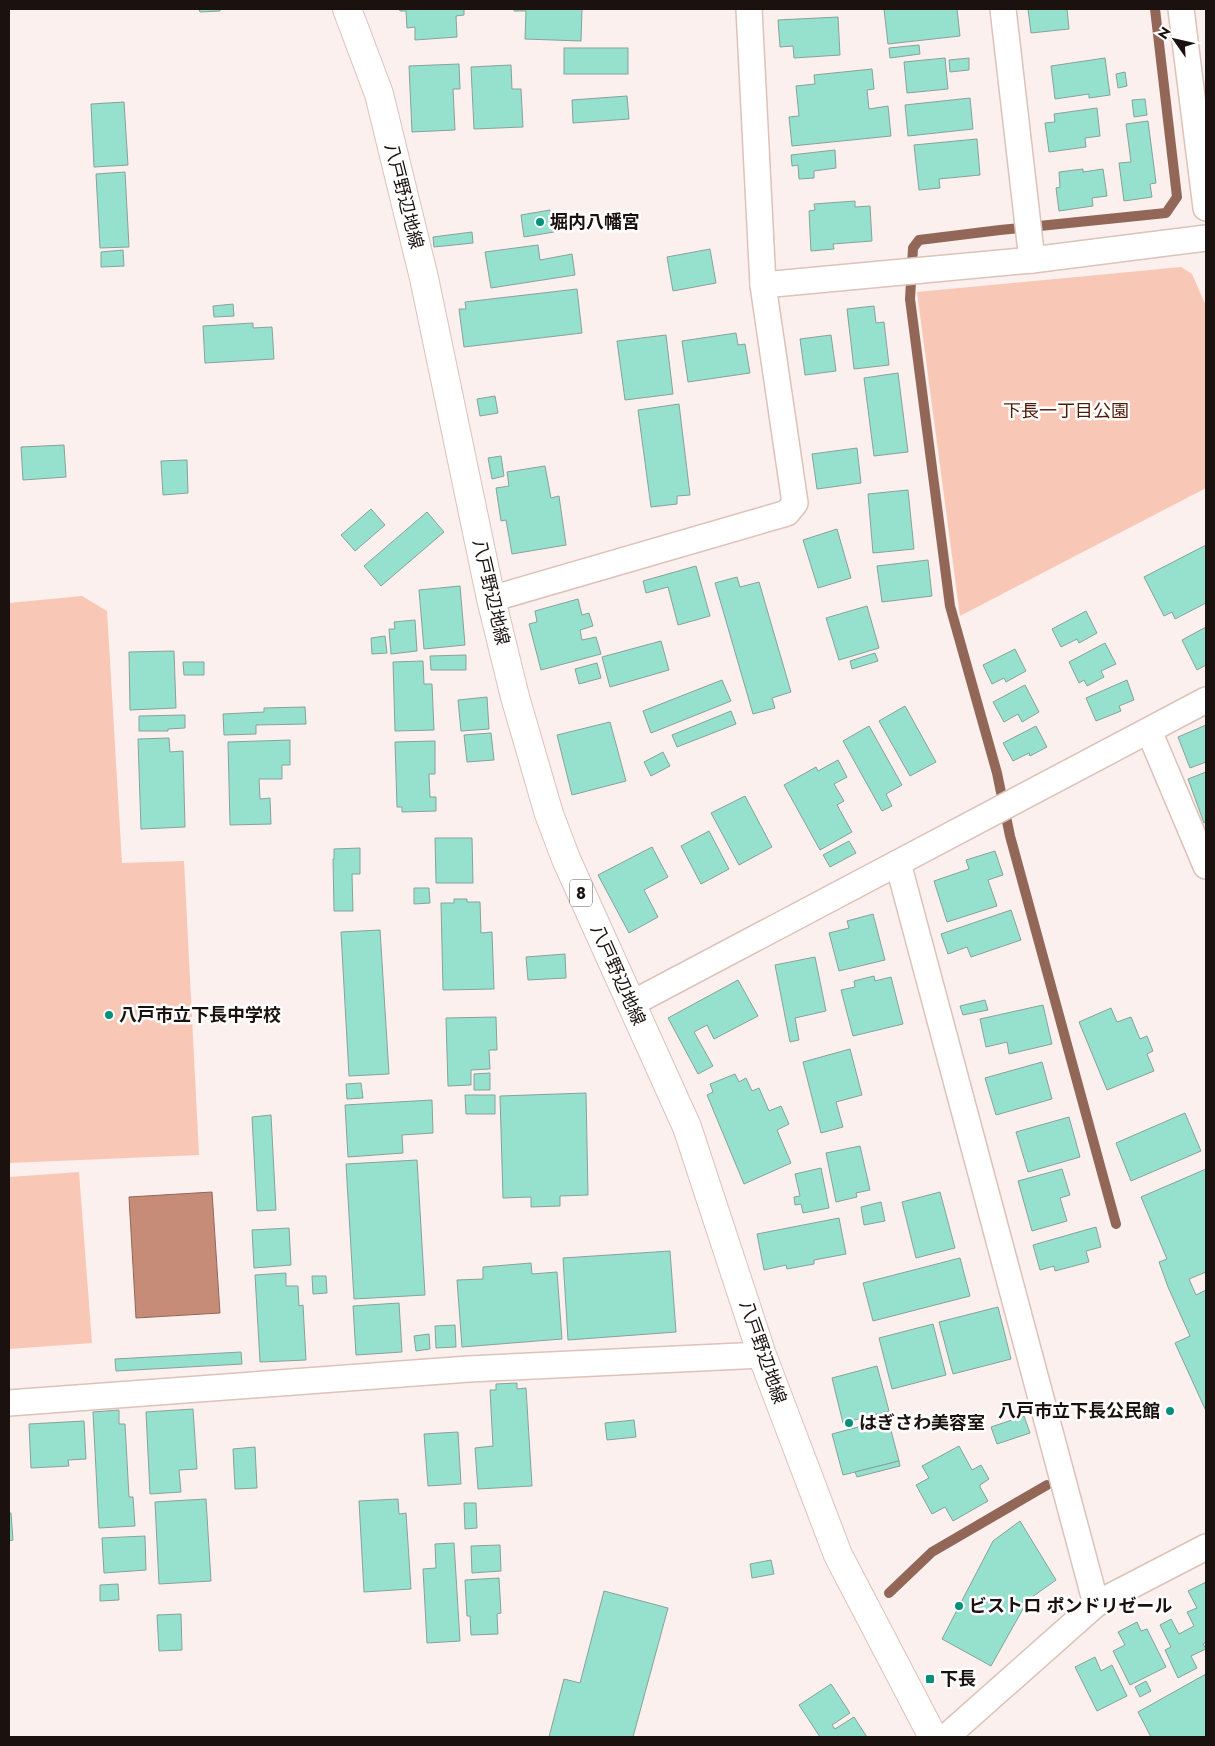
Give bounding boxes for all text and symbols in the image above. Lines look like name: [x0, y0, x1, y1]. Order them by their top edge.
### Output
north arrow: [1150, 15, 1200, 65]
text: N: [1153, 23, 1176, 43]
street label: 八戸野辺地線: [378, 140, 430, 252]
place label: 堀内八幡宮: [550, 209, 640, 235]
marker: 堀内八幡宮: [534, 216, 546, 228]
park label: 下長一丁目公園: [1003, 398, 1129, 424]
street label: 八戸野辺地線: [466, 536, 516, 648]
road number: 8: [570, 880, 592, 906]
street label: 八戸野辺地線: [584, 920, 652, 1030]
place label: 八戸市立下長中学校: [119, 1002, 281, 1028]
marker: 八戸市立下長中学校: [103, 1009, 115, 1021]
street label: 八戸野辺地線: [733, 1297, 793, 1407]
place label: 八戸市立下長公民館: [998, 1398, 1160, 1424]
marker: 八戸市立下長公民館: [1164, 1405, 1176, 1417]
place label: はぎさわ美容室: [859, 1410, 985, 1436]
marker: はぎさわ美容室: [843, 1417, 855, 1429]
place label: ビストロ ポンドリゼール: [969, 1593, 1172, 1619]
marker: ビストロ ポンドリゼール: [953, 1600, 965, 1612]
place label: 下長: [940, 1666, 976, 1692]
marker: 下長: [924, 1673, 936, 1685]

